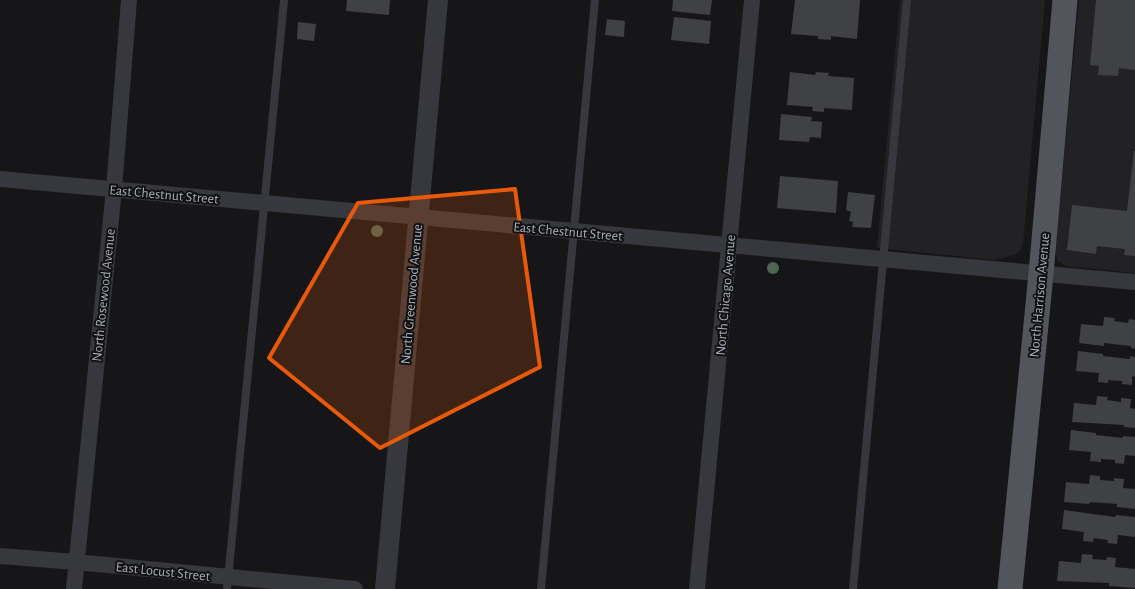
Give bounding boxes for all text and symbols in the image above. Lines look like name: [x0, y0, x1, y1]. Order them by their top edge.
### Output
street label: East Chestnut Street: [109, 183, 220, 207]
street label: East Chestnut Street: [513, 220, 624, 244]
street label: North Greenwood Avenue: [399, 224, 425, 365]
street label: North Rosewood Avenue: [90, 228, 118, 362]
street label: North Harrison Avenue: [1028, 232, 1052, 358]
street label: North Chicago Avenue: [714, 234, 738, 356]
street label: East Locust Street: [115, 560, 211, 584]

